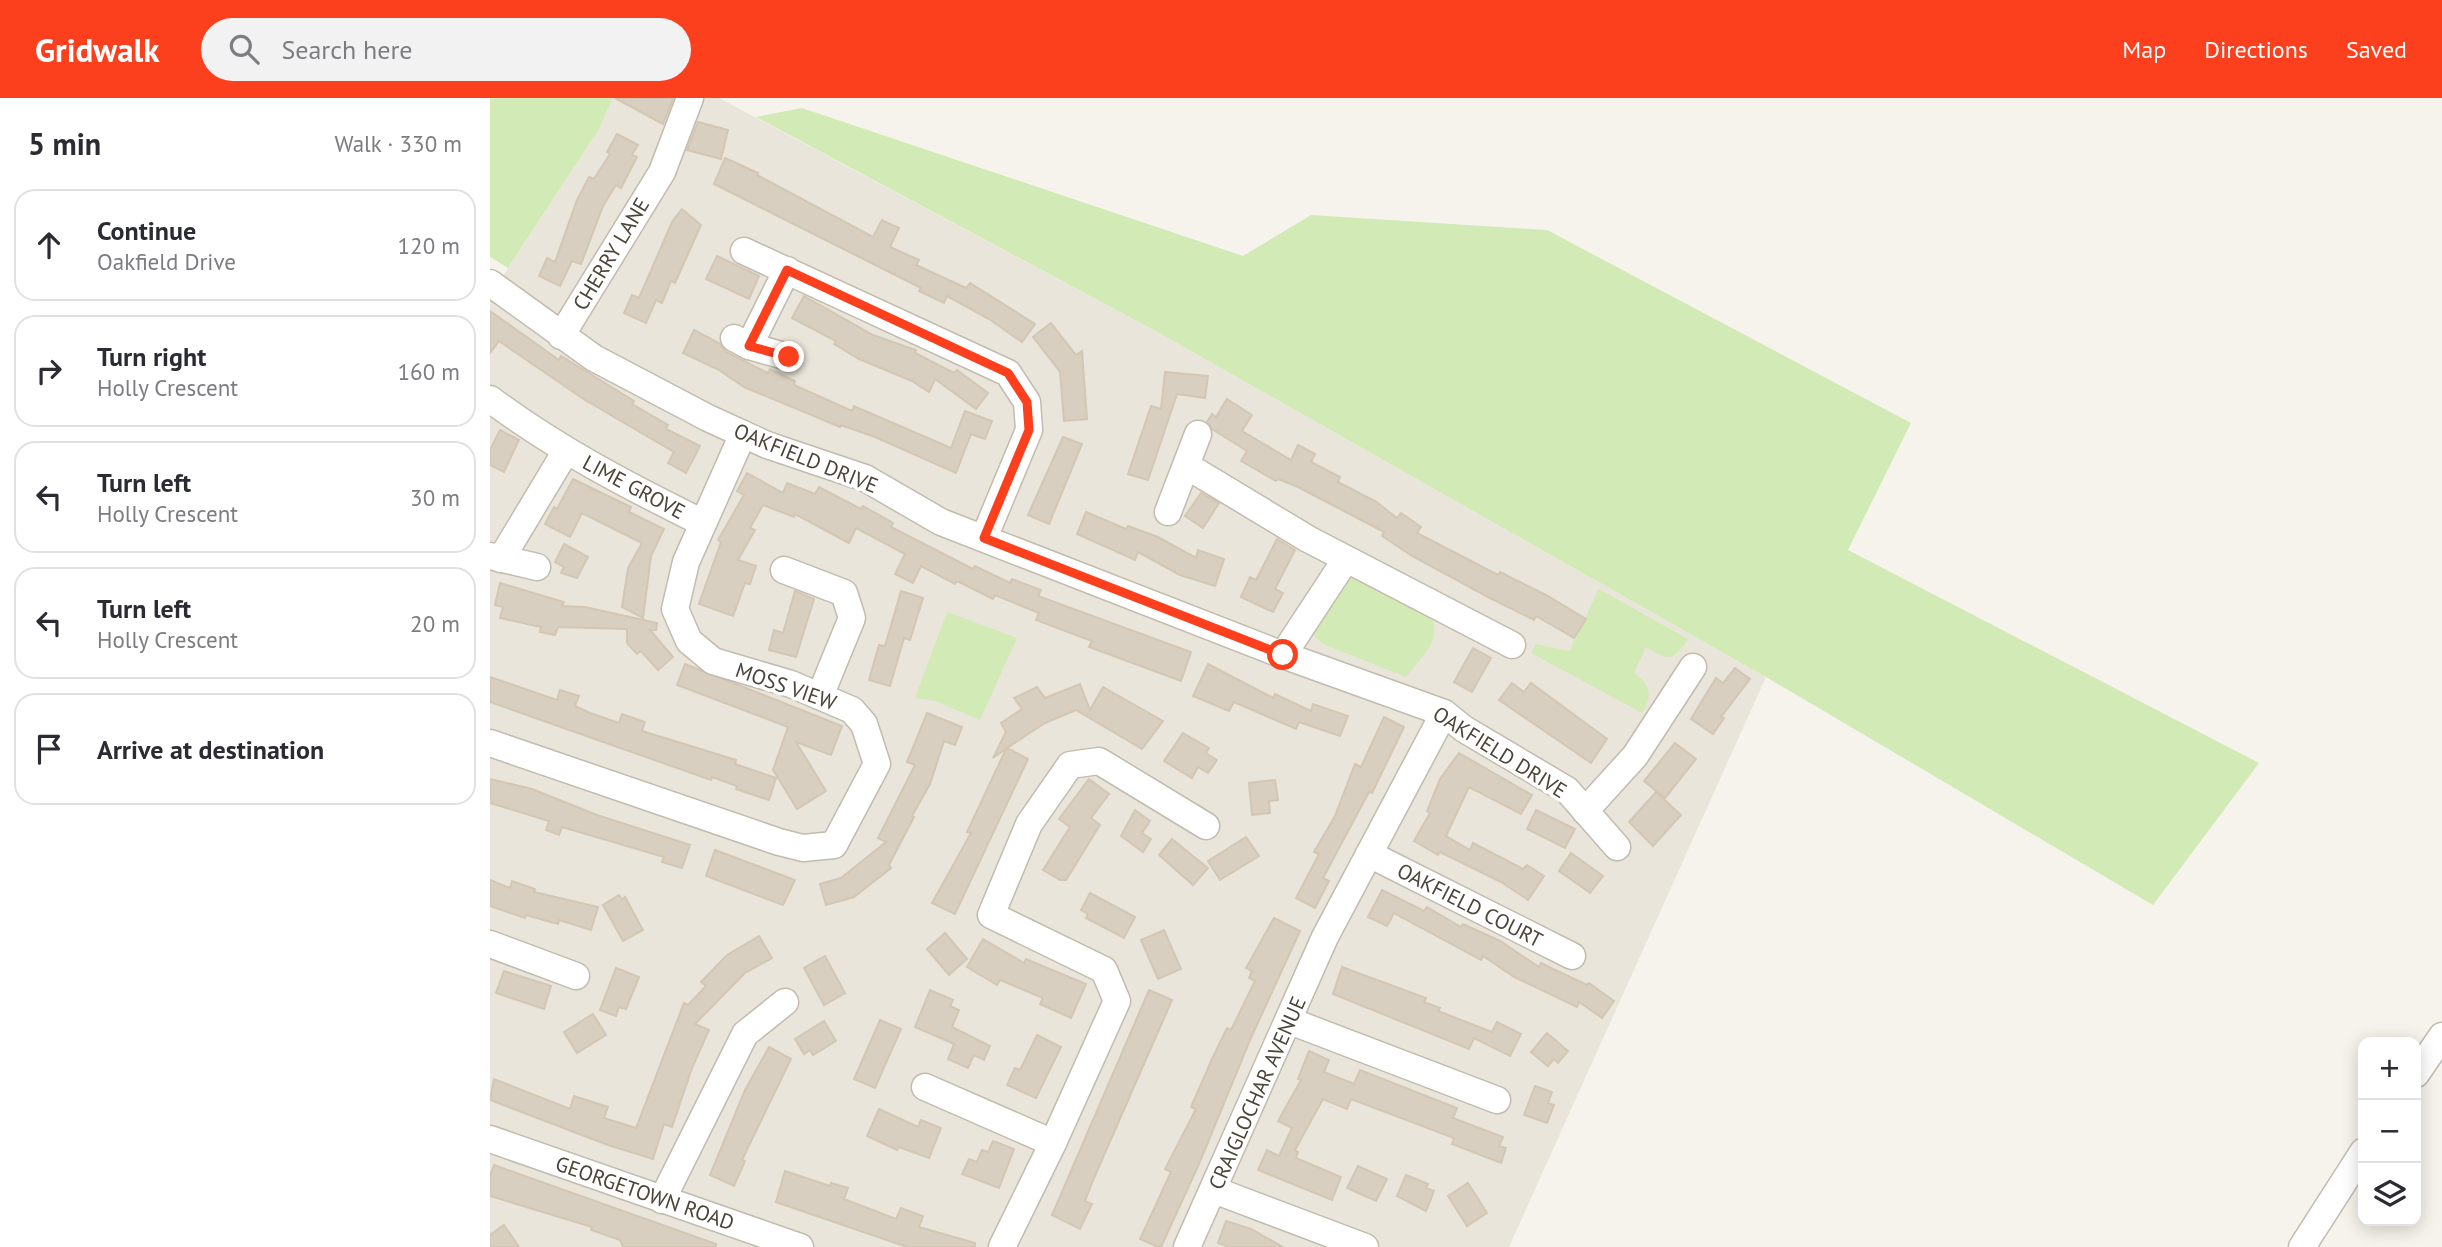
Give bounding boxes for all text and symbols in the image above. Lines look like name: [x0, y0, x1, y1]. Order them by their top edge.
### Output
search box: [201, 18, 691, 81]
text: Gridwalk: [35, 28, 159, 71]
icon: search: [225, 30, 263, 68]
text: Search here: [281, 33, 413, 66]
text: Map: [2122, 34, 2166, 65]
text: Directions: [2204, 34, 2308, 65]
text: Saved: [2346, 34, 2407, 65]
text: 5 min: [28, 124, 101, 163]
text: Walk · 330 m: [335, 129, 462, 158]
street label: CHERRY LANE: [567, 193, 655, 315]
text: Continue: [97, 214, 196, 247]
icon: ahead: [30, 226, 68, 264]
text: 120 m: [398, 231, 460, 260]
text: Oakfield Drive: [97, 247, 236, 276]
text: Turn right: [97, 340, 206, 373]
route end: [773, 341, 804, 372]
icon: right: [30, 352, 68, 390]
text: 160 m: [398, 357, 460, 386]
text: Holly Crescent: [97, 373, 238, 402]
street label: OAKFIELD DRIVE: [730, 417, 882, 499]
street label: LIME GROVE: [578, 449, 690, 525]
text: Turn left: [97, 466, 191, 499]
icon: left: [30, 478, 68, 516]
text: 30 m: [410, 483, 460, 512]
text: Holly Crescent: [97, 499, 238, 528]
text: Turn left: [97, 592, 191, 625]
icon: left: [30, 604, 68, 642]
text: 20 m: [410, 609, 460, 638]
text: Holly Crescent: [97, 625, 238, 654]
route start: [1267, 639, 1298, 670]
street label: MOSS VIEW: [732, 656, 841, 716]
street label: OAKFIELD DRIVE: [1428, 700, 1572, 804]
icon: arrive: [30, 730, 68, 768]
text: Arrive at destination: [97, 733, 324, 766]
street label: OAKFIELD COURT: [1393, 857, 1548, 953]
street label: CRAIGLOCHAR AVENUE: [1202, 992, 1312, 1194]
map controls: [2358, 1037, 2421, 1226]
button: +: [2358, 1037, 2421, 1100]
button: −: [2358, 1100, 2421, 1163]
street label: GEORGETOWN ROAD: [552, 1150, 738, 1236]
button: layers: [2358, 1163, 2421, 1226]

